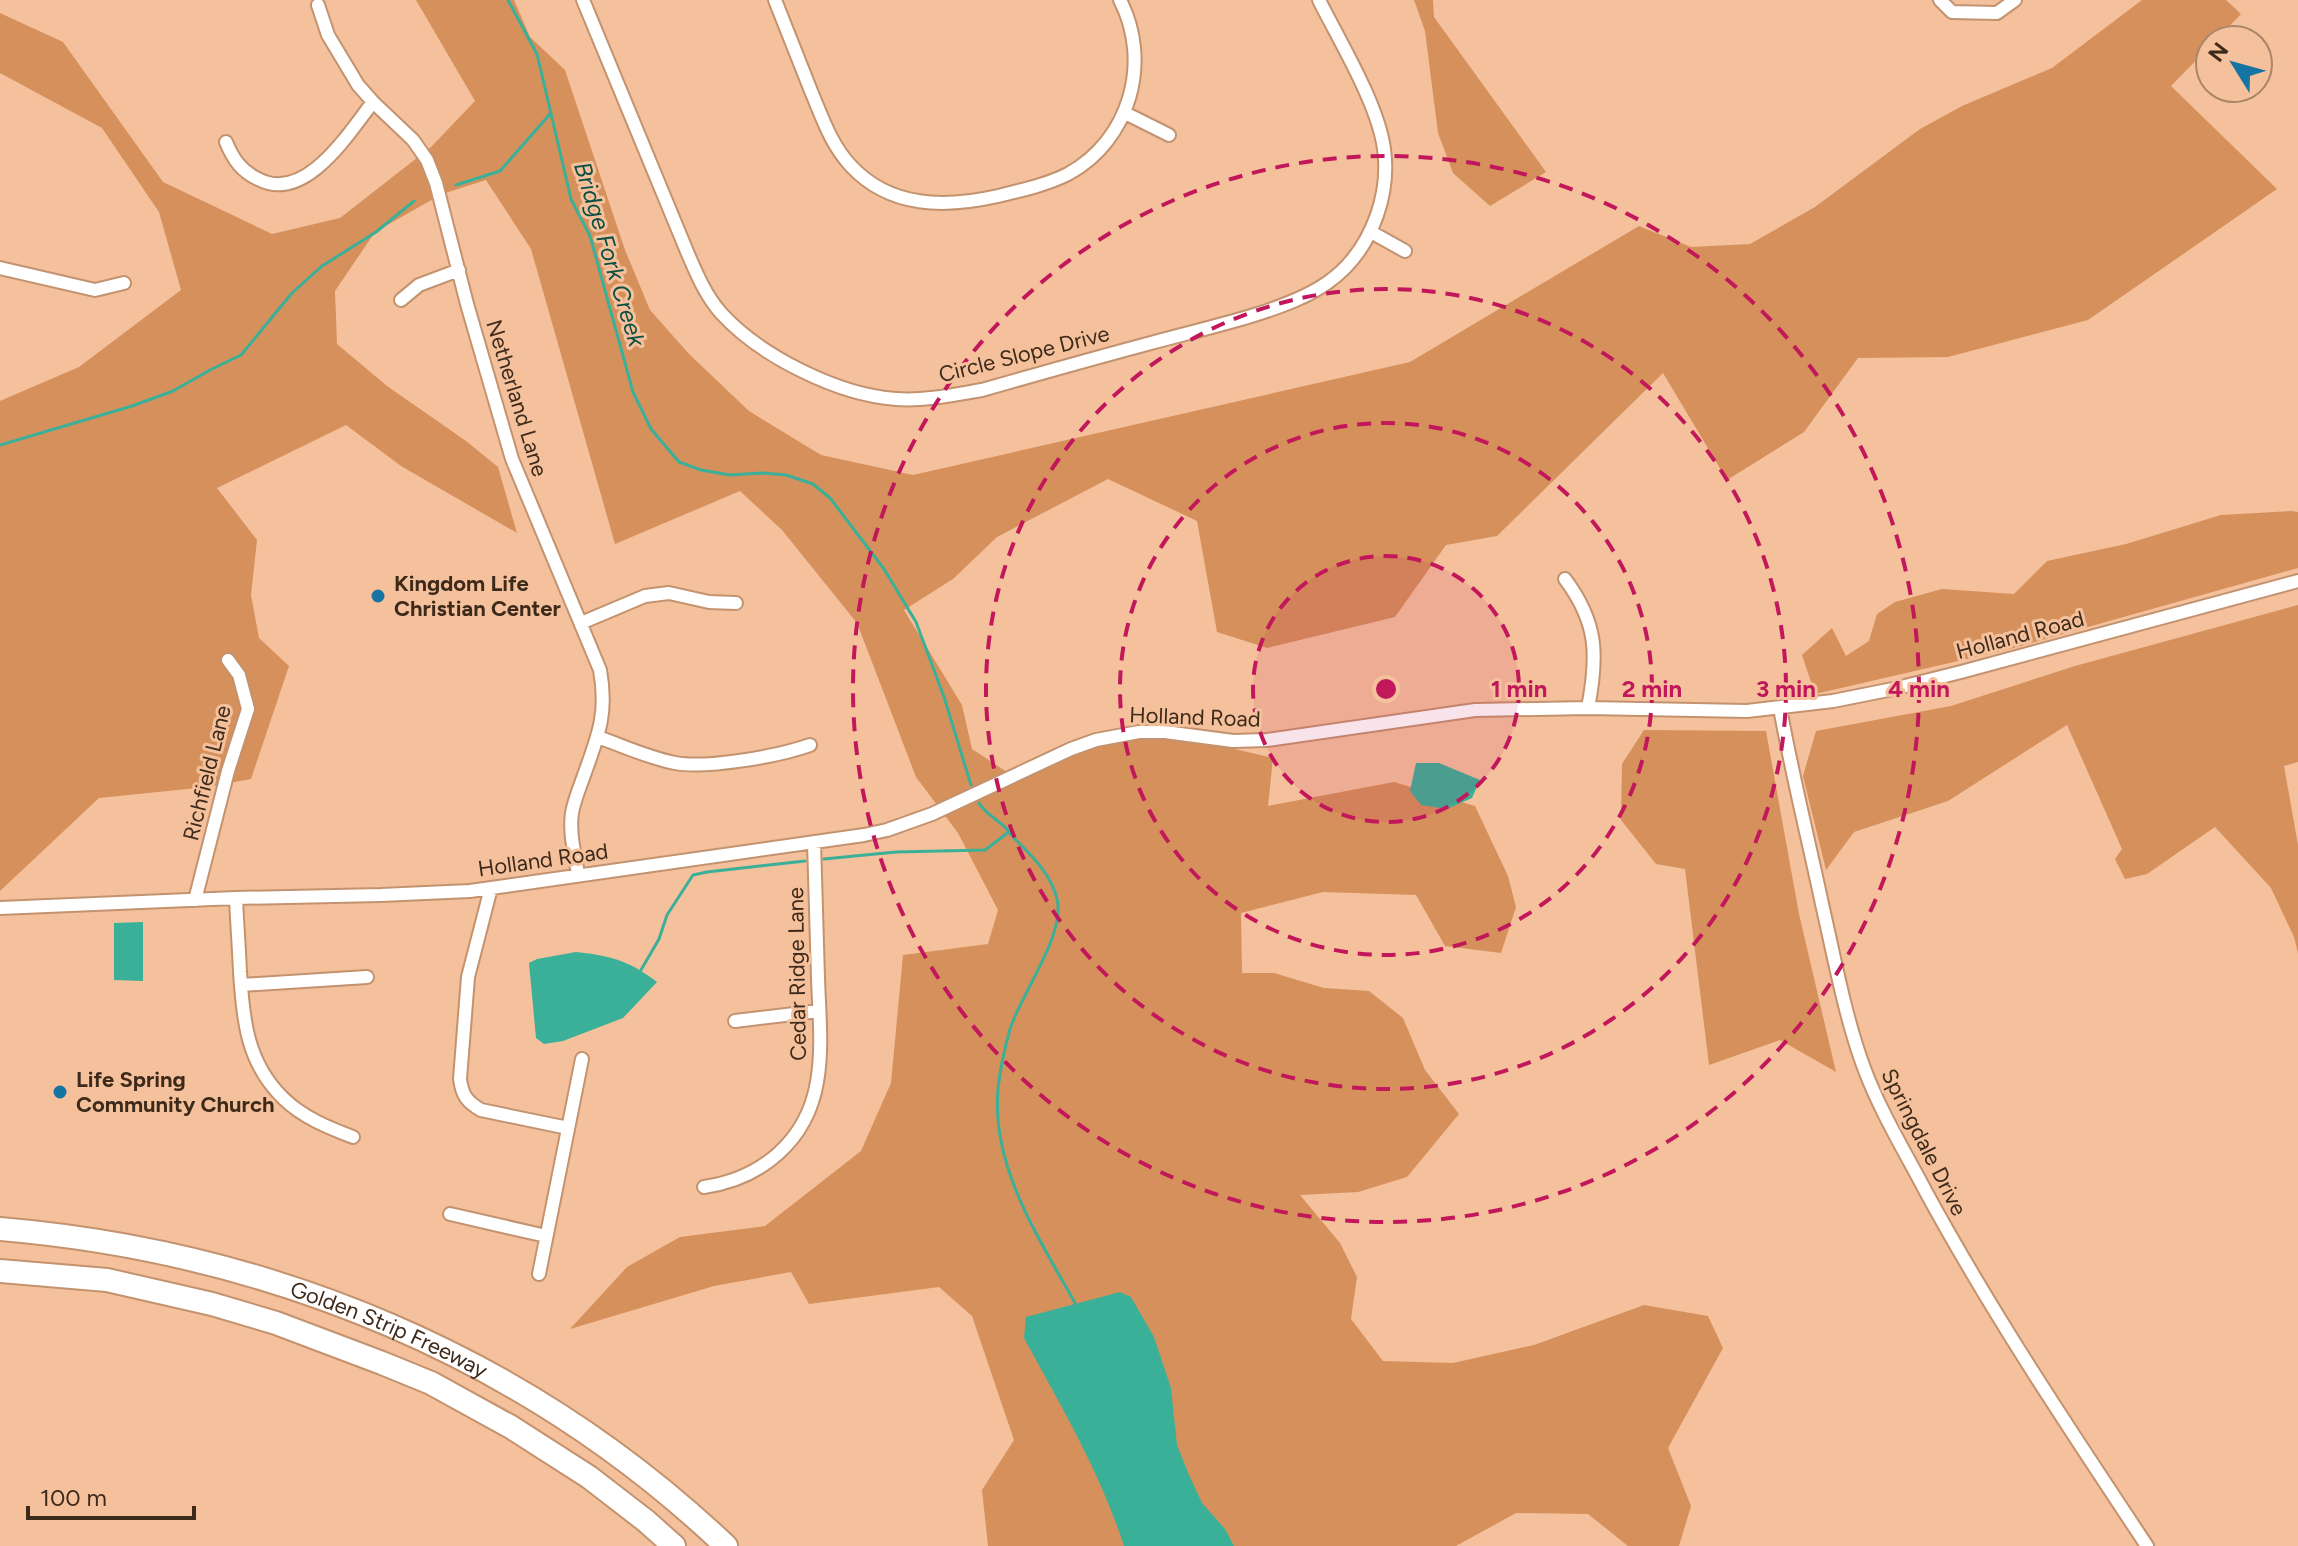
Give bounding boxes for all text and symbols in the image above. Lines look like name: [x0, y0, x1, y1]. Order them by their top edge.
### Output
north arrow: [2194, 24, 2274, 104]
text: N: [2203, 37, 2234, 67]
water label: Bridge Fork Creek: [568, 158, 652, 351]
street label: Netherland Lane: [480, 316, 554, 480]
street label: Circle Slope Drive: [936, 320, 1112, 388]
place label: Kingdom Life Christian Center: [394, 570, 561, 622]
marker: Kingdom Life Christian Center: [369, 587, 387, 605]
street label: Holland Road: [1953, 605, 2087, 665]
text: 1 min: [1491, 674, 1547, 703]
text: 2 min: [1622, 674, 1682, 703]
text: 3 min: [1756, 674, 1816, 703]
text: 4 min: [1888, 674, 1950, 703]
centre of rings: [1372, 675, 1400, 703]
street label: Holland Road: [1129, 701, 1261, 733]
street label: Richfield Lane: [177, 703, 237, 843]
street label: Holland Road: [476, 837, 610, 883]
street label: Cedar Ridge Lane: [782, 887, 812, 1061]
street label: Springdale Drive: [1875, 1064, 1973, 1220]
place label: Life Spring Community Church: [76, 1066, 275, 1118]
marker: Life Spring Community Church: [51, 1083, 69, 1101]
street label: Golden Strip Freeway: [287, 1275, 493, 1384]
scale bar: [28, 1470, 194, 1520]
text: 100 m: [40, 1483, 107, 1512]

